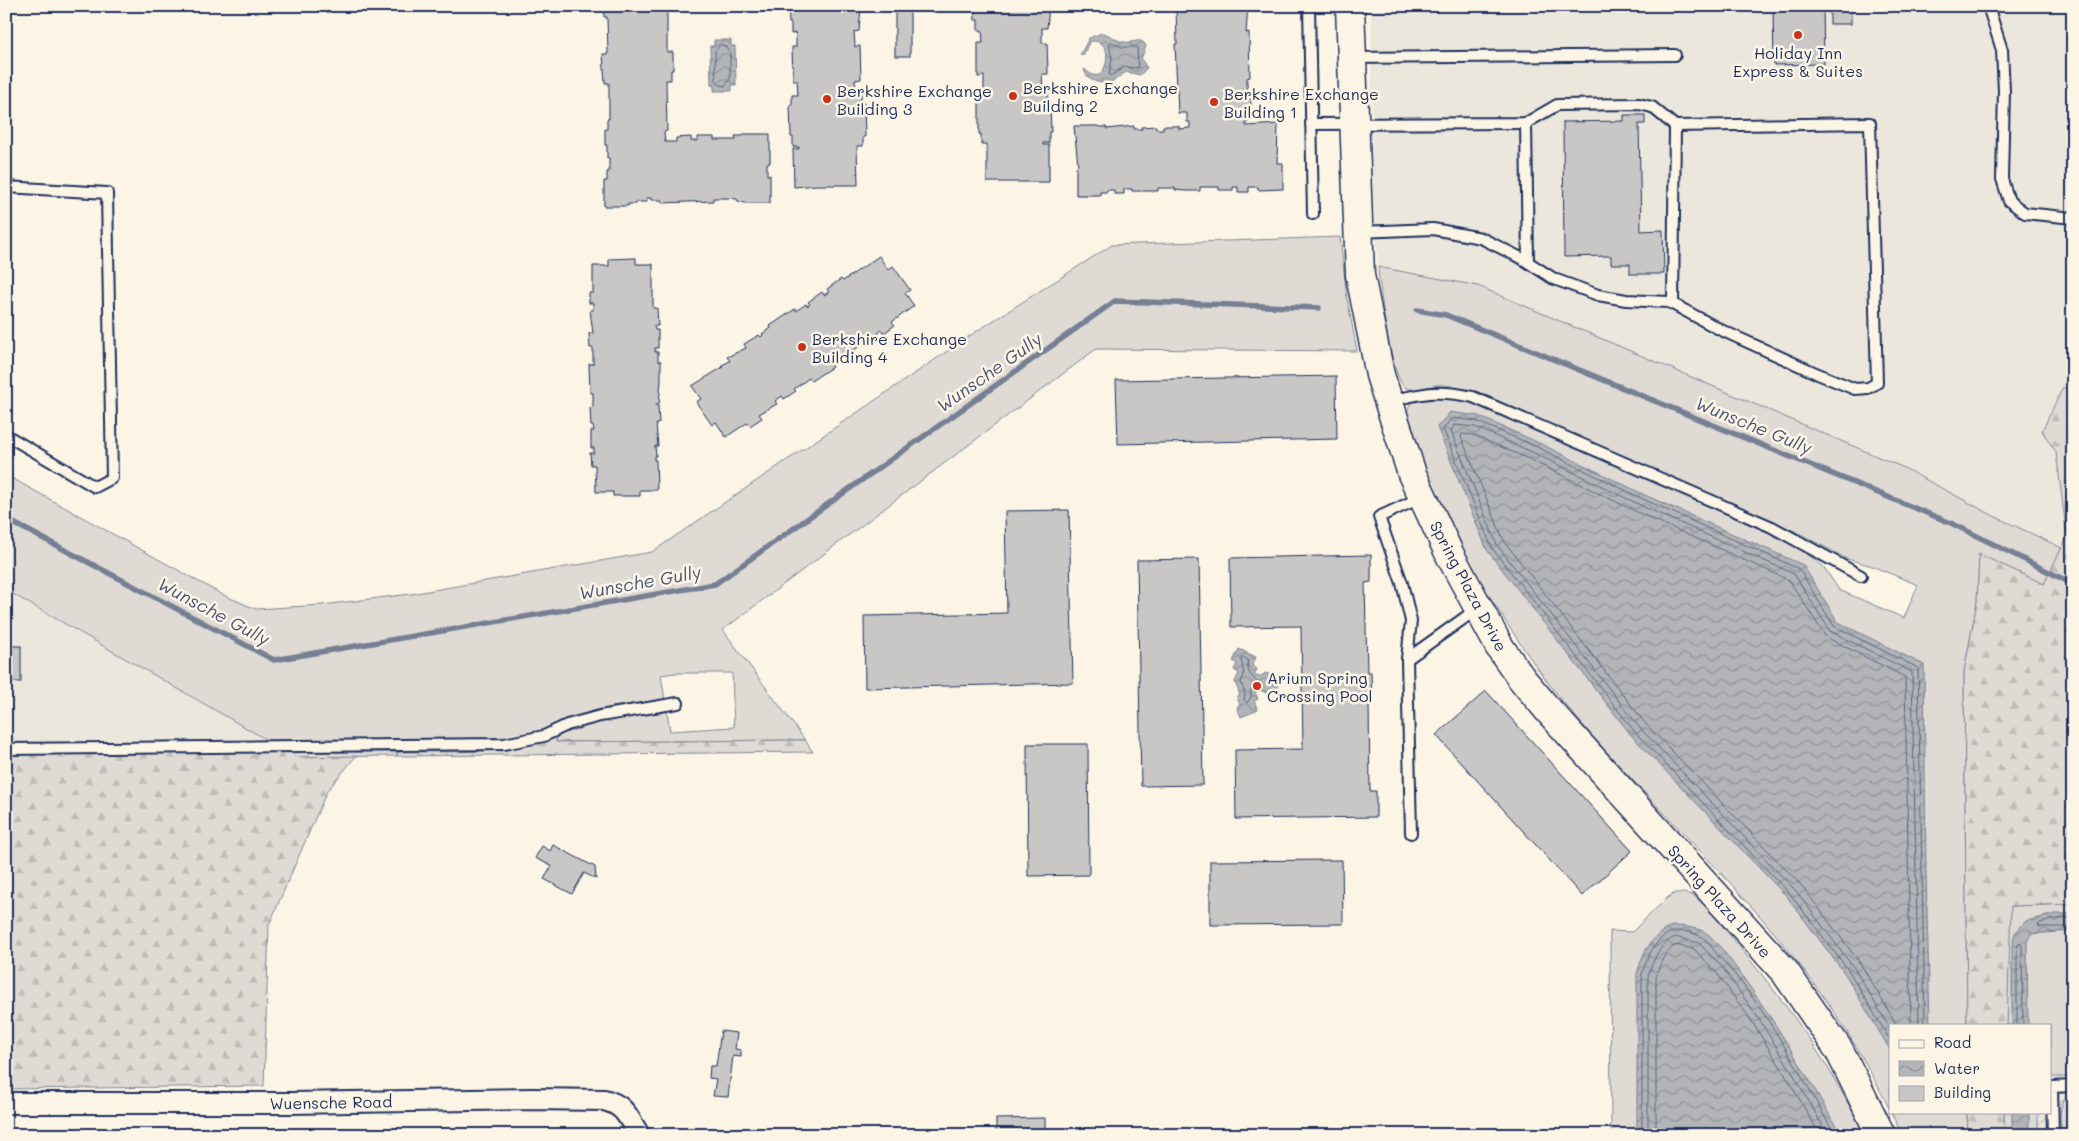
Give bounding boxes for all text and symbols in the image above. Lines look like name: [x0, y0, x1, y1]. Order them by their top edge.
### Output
marker: Holiday Inn Express & Suites: [1792, 29, 1804, 41]
place label: Holiday Inn Express & Suites: [1733, 42, 1863, 81]
place label: Berkshire Exchange Building 2: [1023, 77, 1178, 116]
place label: Berkshire Exchange Building 3: [837, 80, 992, 119]
place label: Berkshire Exchange Building 1: [1224, 83, 1379, 122]
marker: Berkshire Exchange Building 2: [1007, 90, 1019, 102]
marker: Berkshire Exchange Building 3: [821, 93, 833, 105]
marker: Berkshire Exchange Building 1: [1208, 96, 1220, 108]
water label: Wunsche Gully: [931, 326, 1047, 417]
place label: Berkshire Exchange Building 4: [812, 328, 967, 367]
marker: Berkshire Exchange Building 4: [796, 341, 808, 353]
water label: Wunsche Gully: [1692, 391, 1816, 460]
street label: Spring Plaza Drive: [1426, 517, 1512, 655]
water label: Wunsche Gully: [577, 559, 704, 605]
water label: Wunsche Gully: [154, 571, 275, 651]
place label: Arium Spring Crossing Pool: [1267, 667, 1372, 706]
marker: Arium Spring Crossing Pool: [1251, 680, 1263, 692]
street label: Spring Plaza Drive: [1664, 840, 1776, 962]
legend: [1889, 1024, 2052, 1114]
text: Road: [1934, 1032, 1971, 1052]
text: Water: [1934, 1058, 1980, 1078]
text: Building: [1934, 1082, 1991, 1102]
street label: Wuensche Road: [269, 1090, 393, 1114]

